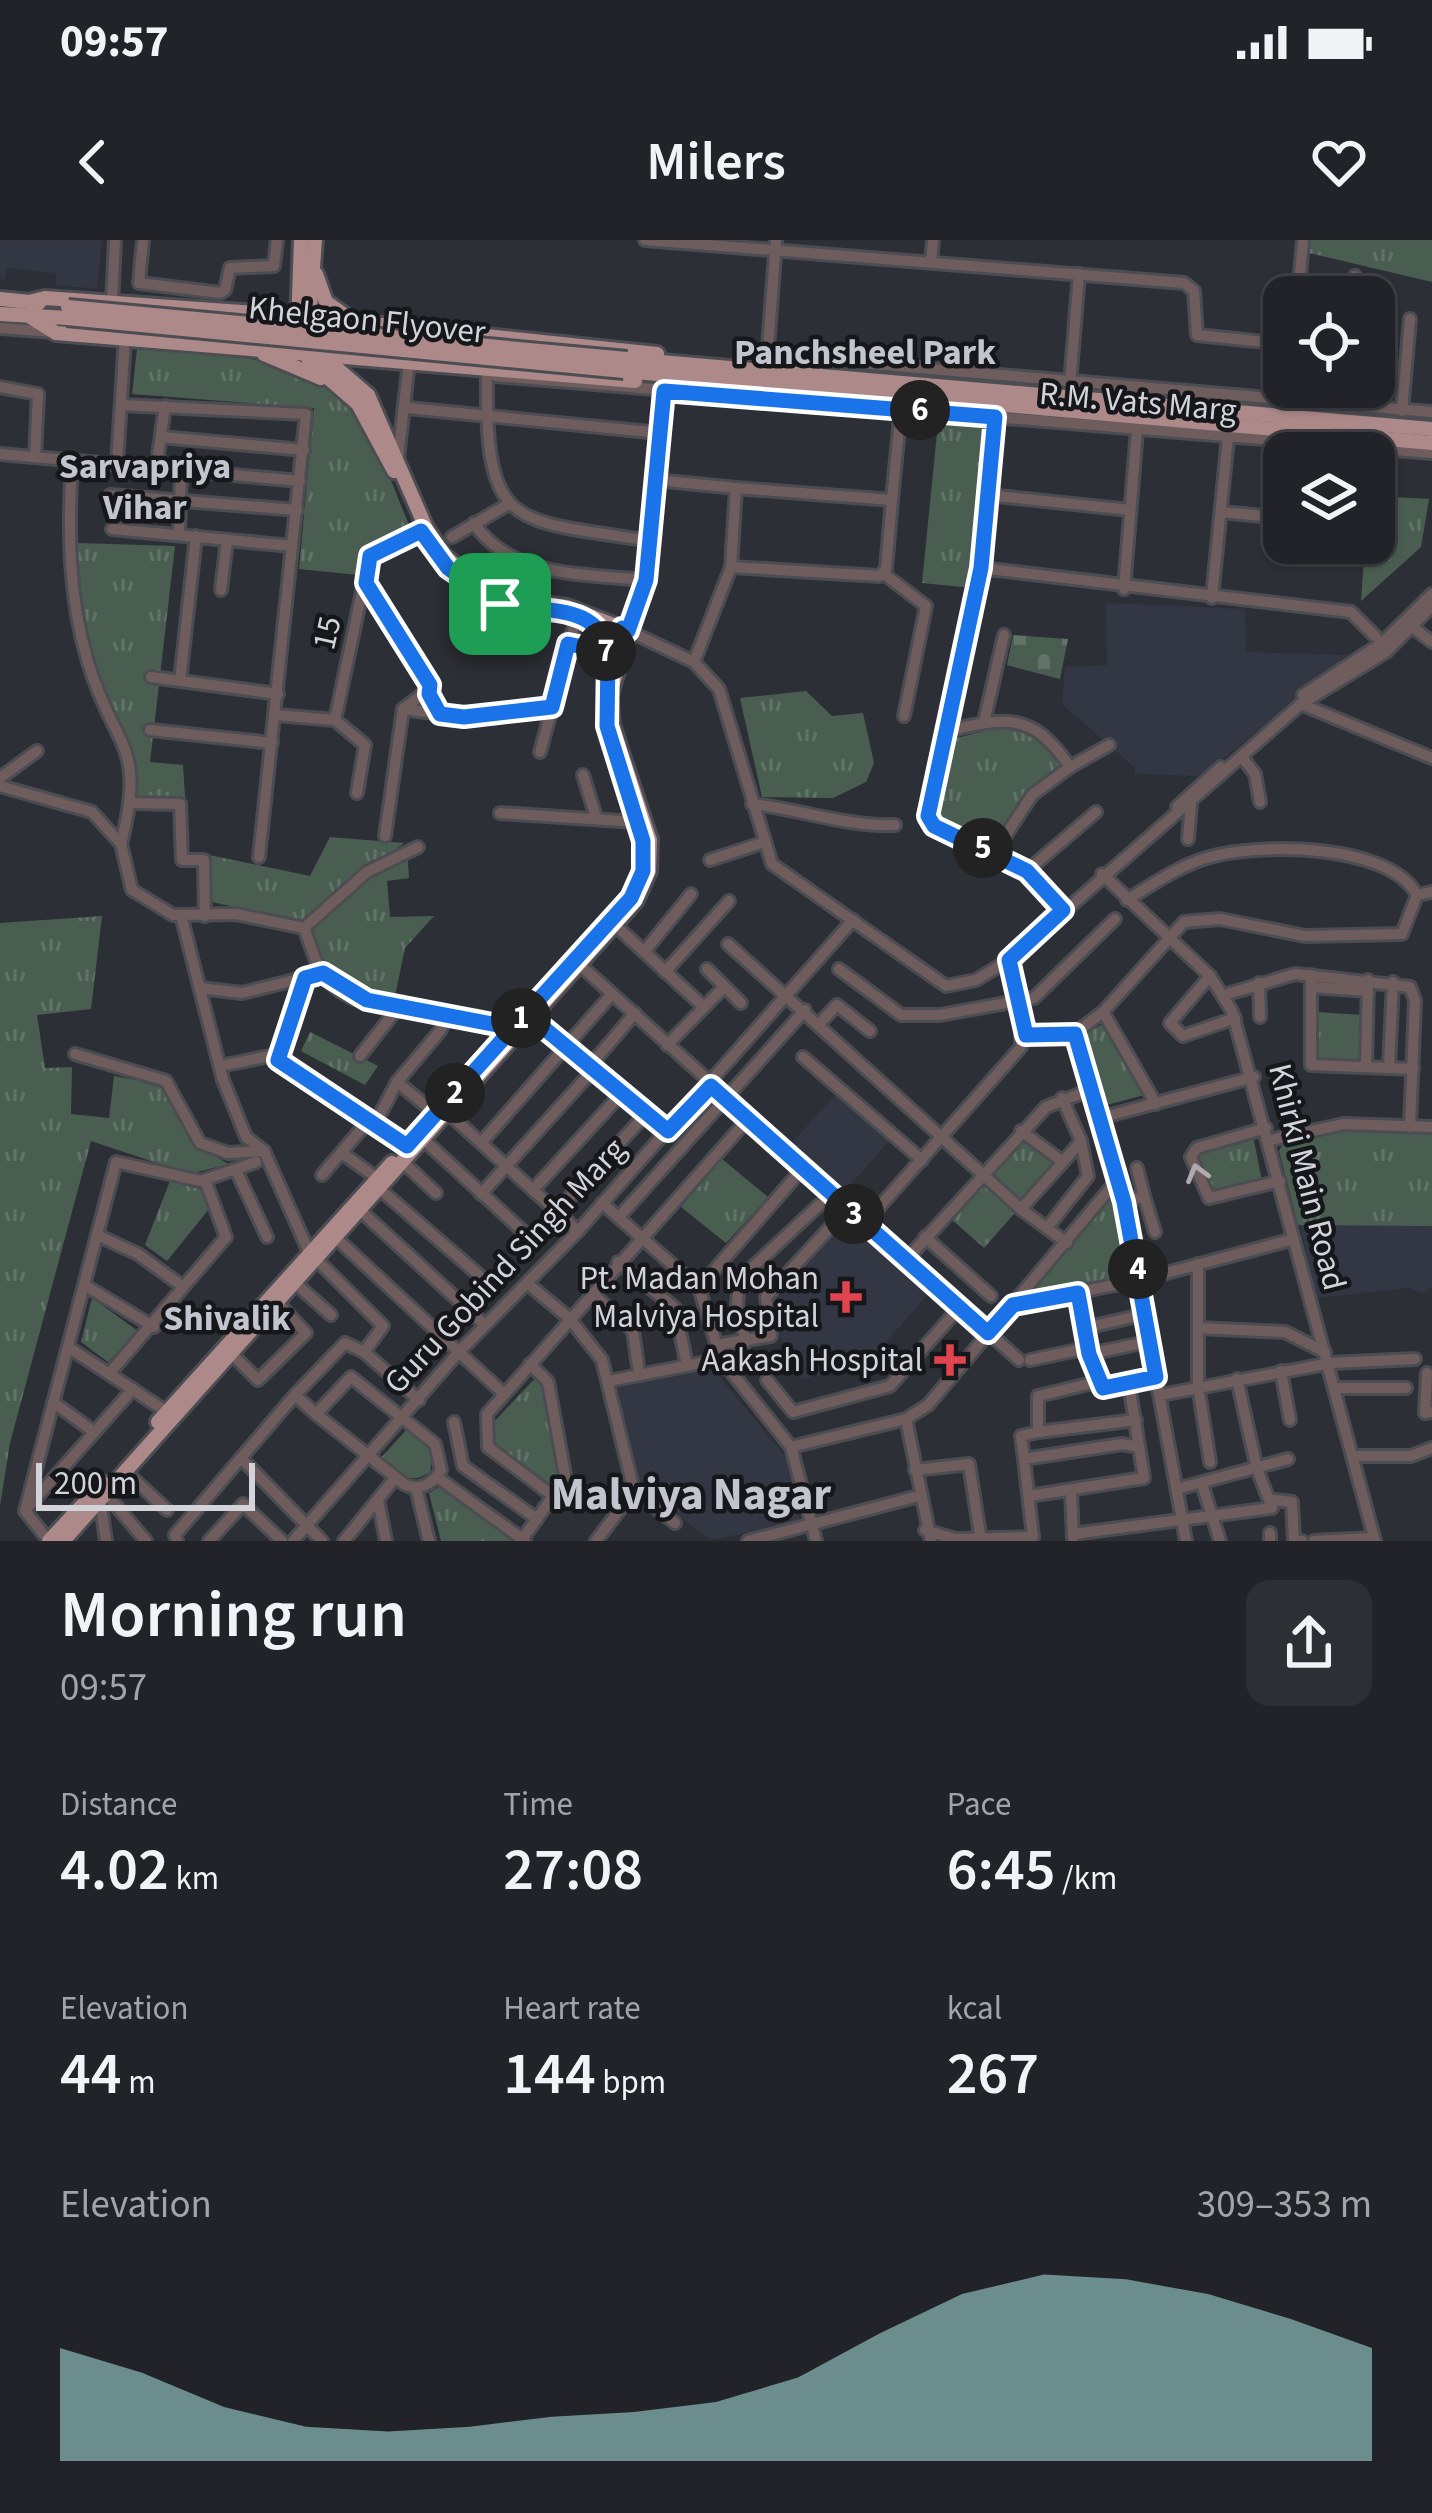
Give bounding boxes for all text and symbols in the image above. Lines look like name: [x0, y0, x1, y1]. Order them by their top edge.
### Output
text: 09:57: [60, 10, 169, 74]
text: Milers: [646, 124, 786, 201]
icon: back: [60, 129, 126, 195]
icon: heart: [1306, 129, 1372, 195]
map controls: [1263, 276, 1395, 564]
button: locate: [1263, 276, 1395, 408]
street label: Khelgaon Flyover: [246, 284, 488, 356]
district label: Panchsheel Park: [734, 327, 996, 378]
street label: R.M. Vats Marg: [1037, 370, 1239, 434]
pin: 6: [890, 380, 950, 440]
text: 6: [911, 386, 929, 433]
button: layers: [1263, 432, 1395, 564]
district label: Sarvapriya Vihar: [59, 441, 231, 533]
pin: [449, 553, 551, 655]
icon: arrive: [467, 571, 533, 637]
street label: 15: [300, 612, 354, 654]
pin: 7: [576, 621, 636, 681]
text: 7: [597, 627, 615, 674]
pin: 5: [953, 818, 1013, 878]
text: 5: [974, 824, 992, 871]
pin: 1: [491, 988, 551, 1048]
text: 1: [512, 994, 530, 1041]
street label: Khirki Main Road: [1256, 1059, 1358, 1295]
pin: 2: [425, 1063, 485, 1123]
text: 2: [446, 1069, 464, 1116]
street label: Guru Gobind Singh Marg: [373, 1127, 637, 1405]
one-way arrow: [1187, 1163, 1212, 1184]
pin: 3: [824, 1184, 884, 1244]
text: 3: [845, 1190, 863, 1237]
pin: 4: [1108, 1239, 1168, 1299]
text: 4: [1129, 1245, 1147, 1292]
place label: Pt. Madan Mohan Malviya Hospital: [579, 1255, 819, 1340]
marker: Pt. Madan Mohan Malviya Hospital: [830, 1281, 862, 1313]
district label: Shivalik: [163, 1293, 291, 1344]
place label: Aakash Hospital: [702, 1337, 923, 1384]
marker: Aakash Hospital: [934, 1344, 966, 1376]
scale bar: [36, 1457, 255, 1510]
text: 200 m: [54, 1460, 137, 1507]
district label: Malviya Nagar: [551, 1463, 831, 1527]
text: Morning run: [60, 1568, 407, 1662]
button: share: [1246, 1580, 1372, 1706]
text: 09:57: [60, 1660, 147, 1716]
text: Distance: [60, 1781, 177, 1828]
text: Time: [503, 1781, 573, 1828]
text: Pace: [947, 1781, 1011, 1828]
text: 4.02: [60, 1828, 169, 1913]
text: 27:08: [503, 1828, 643, 1913]
text: 6:45: [947, 1828, 1056, 1913]
text: km: [169, 1855, 219, 1902]
text: /km: [1056, 1855, 1117, 1902]
text: Elevation: [60, 1985, 189, 2032]
text: Heart rate: [503, 1985, 641, 2032]
text: kcal: [947, 1985, 1002, 2032]
text: 44: [60, 2032, 122, 2117]
text: 144: [503, 2032, 596, 2117]
text: 267: [947, 2032, 1039, 2117]
text: m: [122, 2059, 156, 2106]
text: bpm: [596, 2059, 666, 2106]
text: Elevation: [60, 2177, 212, 2233]
text: 309–353 m: [1197, 2177, 1372, 2233]

